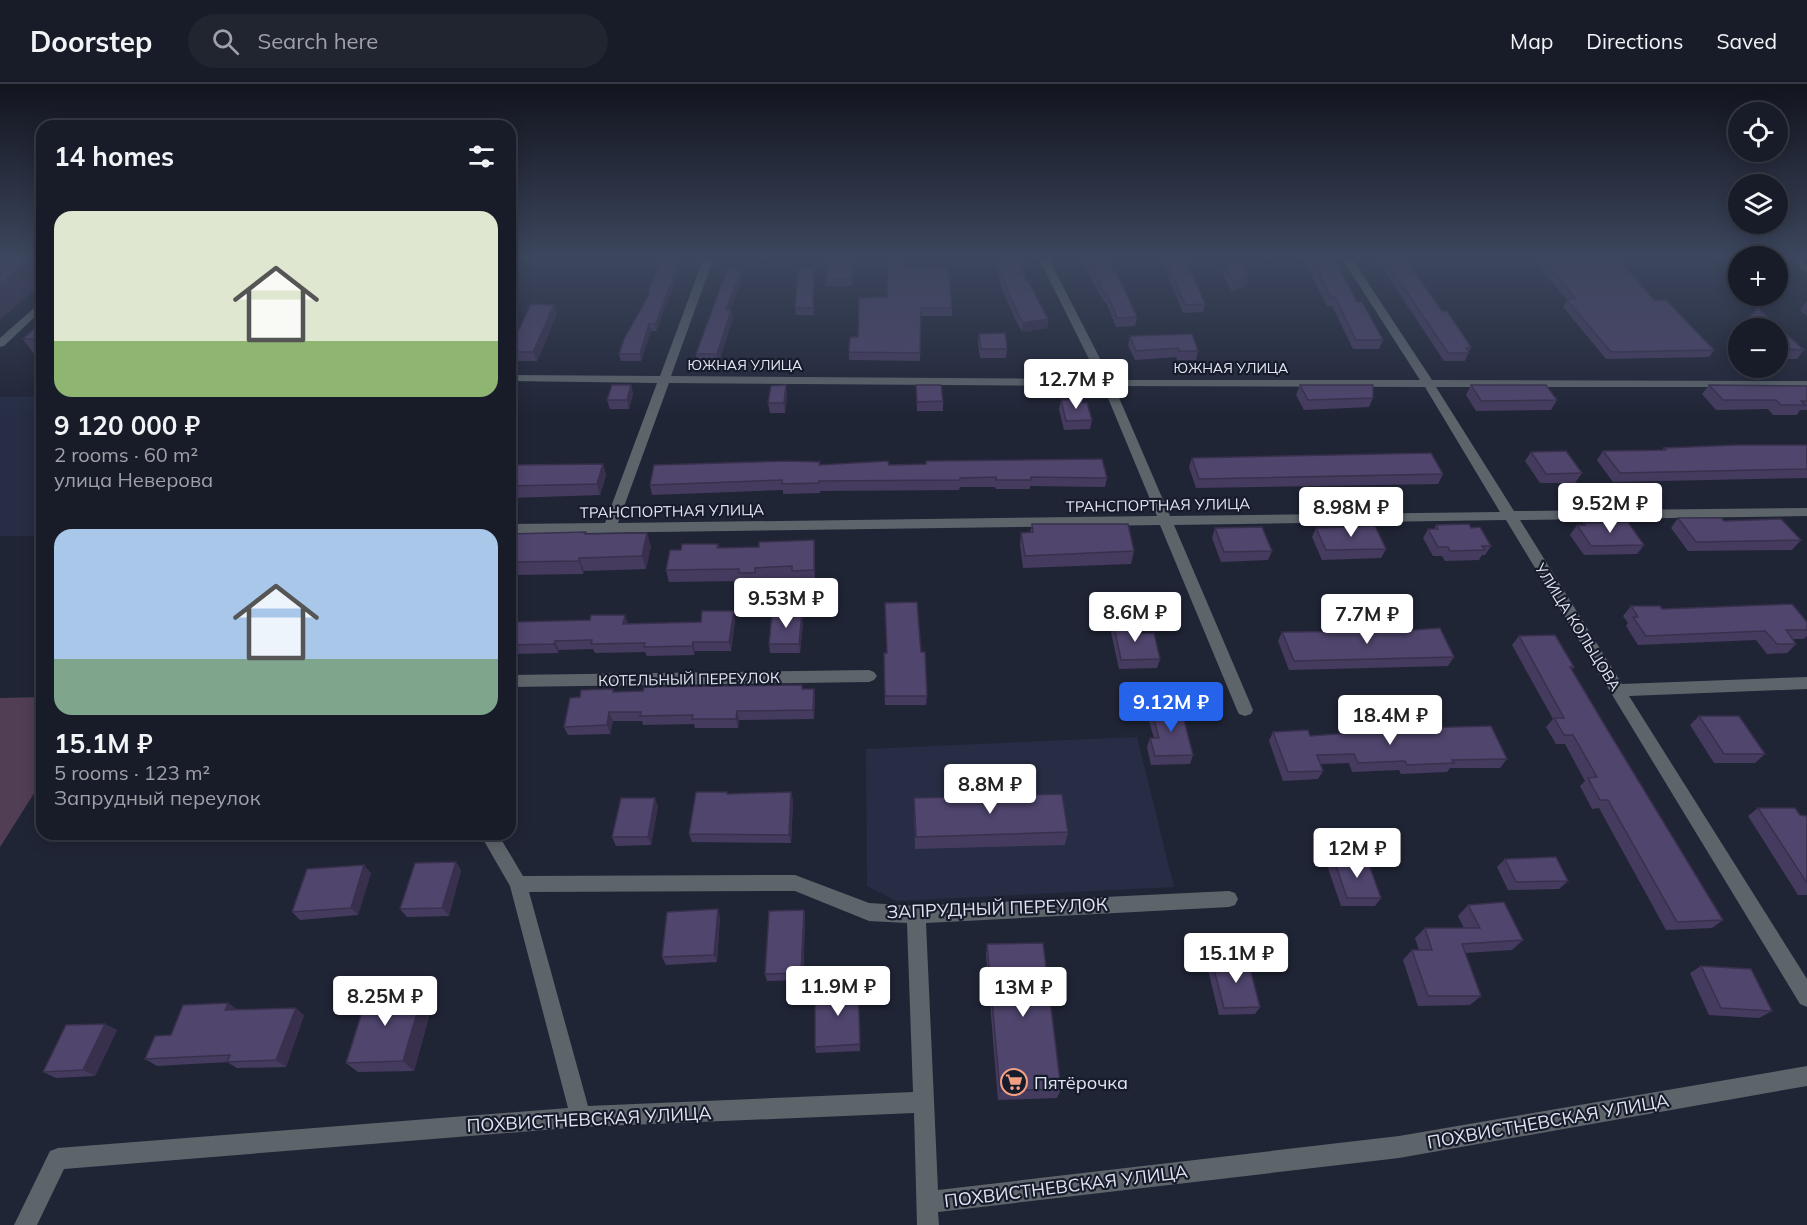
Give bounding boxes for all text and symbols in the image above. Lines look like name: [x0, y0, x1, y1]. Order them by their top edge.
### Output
search box: [188, 14, 608, 68]
text: Doorstep: [30, 24, 152, 59]
icon: search: [209, 25, 242, 58]
text: Search here: [257, 27, 378, 55]
text: Map: [1510, 28, 1553, 54]
text: Directions: [1586, 28, 1683, 54]
text: Saved: [1716, 28, 1777, 54]
map controls: [1728, 102, 1788, 378]
button: locate: [1728, 102, 1788, 162]
text: 14 homes: [54, 140, 174, 173]
icon: filters: [465, 140, 498, 173]
button: layers: [1728, 174, 1788, 234]
button: +: [1728, 246, 1788, 306]
icon: home: [222, 250, 330, 358]
button: −: [1728, 318, 1788, 378]
street label: ЮЖНАЯ УЛИЦА: [688, 356, 803, 374]
pin: 12.7M ₽: [1021, 359, 1131, 410]
street label: ЮЖНАЯ УЛИЦА: [1174, 359, 1289, 377]
text: 12.7M ₽: [1038, 366, 1114, 391]
text: 9 120 000 ₽: [54, 409, 200, 442]
text: 2 rooms · 60 m²: [54, 442, 198, 467]
text: улица Неверова: [54, 467, 213, 492]
pin: 9.52M ₽: [1555, 483, 1665, 534]
pin: 8.98M ₽: [1296, 487, 1406, 538]
text: 9.52M ₽: [1572, 490, 1648, 515]
street label: ТРАНСПОРТНАЯ УЛИЦА: [1066, 494, 1250, 516]
text: 8.98M ₽: [1313, 494, 1389, 519]
street label: ТРАНСПОРТНАЯ УЛИЦА: [580, 500, 764, 522]
street label: УЛИЦА КОЛЬЦОВА: [1530, 559, 1625, 694]
icon: home: [222, 568, 330, 676]
pin: 9.53M ₽: [731, 578, 841, 629]
text: 9.53M ₽: [748, 585, 824, 610]
pin: 8.6M ₽: [1086, 592, 1184, 643]
pin: 7.7M ₽: [1318, 594, 1416, 645]
text: 8.6M ₽: [1103, 599, 1167, 624]
text: 7.7M ₽: [1335, 601, 1399, 626]
street label: КОТЕЛЬНЫЙ ПЕРЕУЛОК: [598, 668, 780, 690]
pin: 9.12M ₽: [1116, 682, 1226, 733]
text: 9.12M ₽: [1133, 689, 1209, 714]
pin: 18.4M ₽: [1335, 695, 1445, 746]
text: 18.4M ₽: [1352, 702, 1428, 727]
text: 15.1M ₽: [54, 727, 153, 760]
text: 5 rooms · 123 m²: [54, 760, 210, 785]
pin: 8.8M ₽: [941, 764, 1039, 815]
text: 8.8M ₽: [958, 771, 1022, 796]
text: Запрудный переулок: [54, 785, 260, 810]
pin: 12M ₽: [1315, 828, 1399, 879]
text: 12M ₽: [1328, 835, 1386, 860]
street label: ЗАПРУДНЫЙ ПЕРЕУЛОК: [886, 893, 1108, 923]
pin: 15.1M ₽: [1181, 933, 1291, 984]
text: 15.1M ₽: [1198, 940, 1274, 965]
pin: 11.9M ₽: [783, 966, 893, 1017]
pin: 13M ₽: [981, 967, 1065, 1018]
text: 11.9M ₽: [800, 973, 876, 998]
text: 13M ₽: [994, 974, 1052, 999]
pin: 8.25M ₽: [330, 976, 440, 1027]
text: 8.25M ₽: [347, 983, 423, 1008]
supermarket icon: Пятёрочка: [999, 1067, 1029, 1097]
place label: Пятёрочка: [1034, 1071, 1128, 1094]
street label: ПОХВИСТНЕВСКАЯ УЛИЦА: [1425, 1088, 1671, 1154]
street label: ПОХВИСТНЕВСКАЯ УЛИЦА: [466, 1101, 712, 1137]
street label: ПОХВИСТНЕВСКАЯ УЛИЦА: [943, 1160, 1189, 1212]

